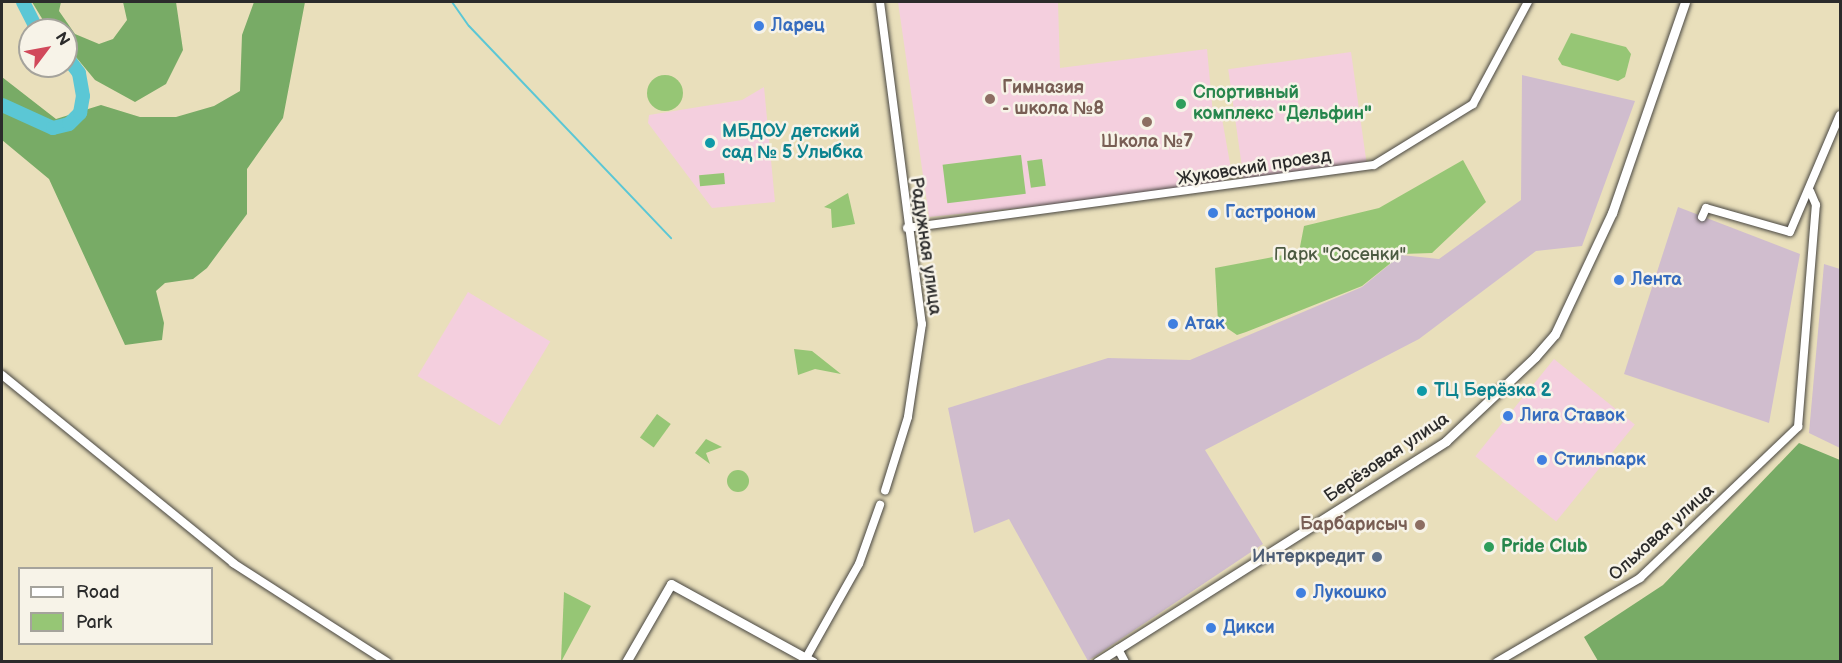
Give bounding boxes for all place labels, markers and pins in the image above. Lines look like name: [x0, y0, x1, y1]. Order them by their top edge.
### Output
place label: Ларец: [771, 15, 825, 37]
marker: Ларец: [752, 19, 766, 33]
place label: Гимназия - школа №8: [1002, 78, 1104, 121]
place label: Спортивный комплекс "Дельфин": [1193, 83, 1372, 125]
marker: Гимназия - школа №8: [983, 92, 997, 106]
marker: Спортивный комплекс "Дельфин": [1174, 97, 1188, 111]
marker: Школа №7: [1140, 115, 1154, 129]
place label: МБДОУ детский сад № 5 Улыбка: [722, 122, 863, 164]
place label: Школа №7: [1101, 131, 1193, 153]
marker: МБДОУ детский сад № 5 Улыбка: [703, 136, 717, 150]
place label: Гастроном: [1225, 202, 1316, 224]
marker: Гастроном: [1206, 206, 1220, 220]
place label: Лента: [1631, 269, 1682, 291]
marker: Лента: [1612, 273, 1626, 287]
place label: Атак: [1185, 313, 1225, 335]
marker: Атак: [1166, 317, 1180, 331]
place label: ТЦ Берёзка 2: [1434, 380, 1551, 402]
marker: ТЦ Берёзка 2: [1415, 384, 1429, 398]
place label: Лига Ставок: [1520, 405, 1625, 427]
marker: Лига Ставок: [1501, 409, 1515, 423]
place label: Стильпарк: [1554, 449, 1646, 471]
marker: Стильпарк: [1535, 453, 1549, 467]
place label: Барбарисыч: [1300, 514, 1408, 536]
marker: Барбарисыч: [1413, 518, 1427, 532]
place label: Pride Club: [1501, 536, 1588, 558]
marker: Pride Club: [1482, 540, 1496, 554]
place label: Интеркредит: [1252, 546, 1365, 568]
marker: Интеркредит: [1370, 550, 1384, 564]
place label: Лукошко: [1313, 582, 1387, 604]
marker: Лукошко: [1294, 586, 1308, 600]
place label: Дикси: [1223, 617, 1275, 639]
marker: Дикси: [1204, 621, 1218, 635]

